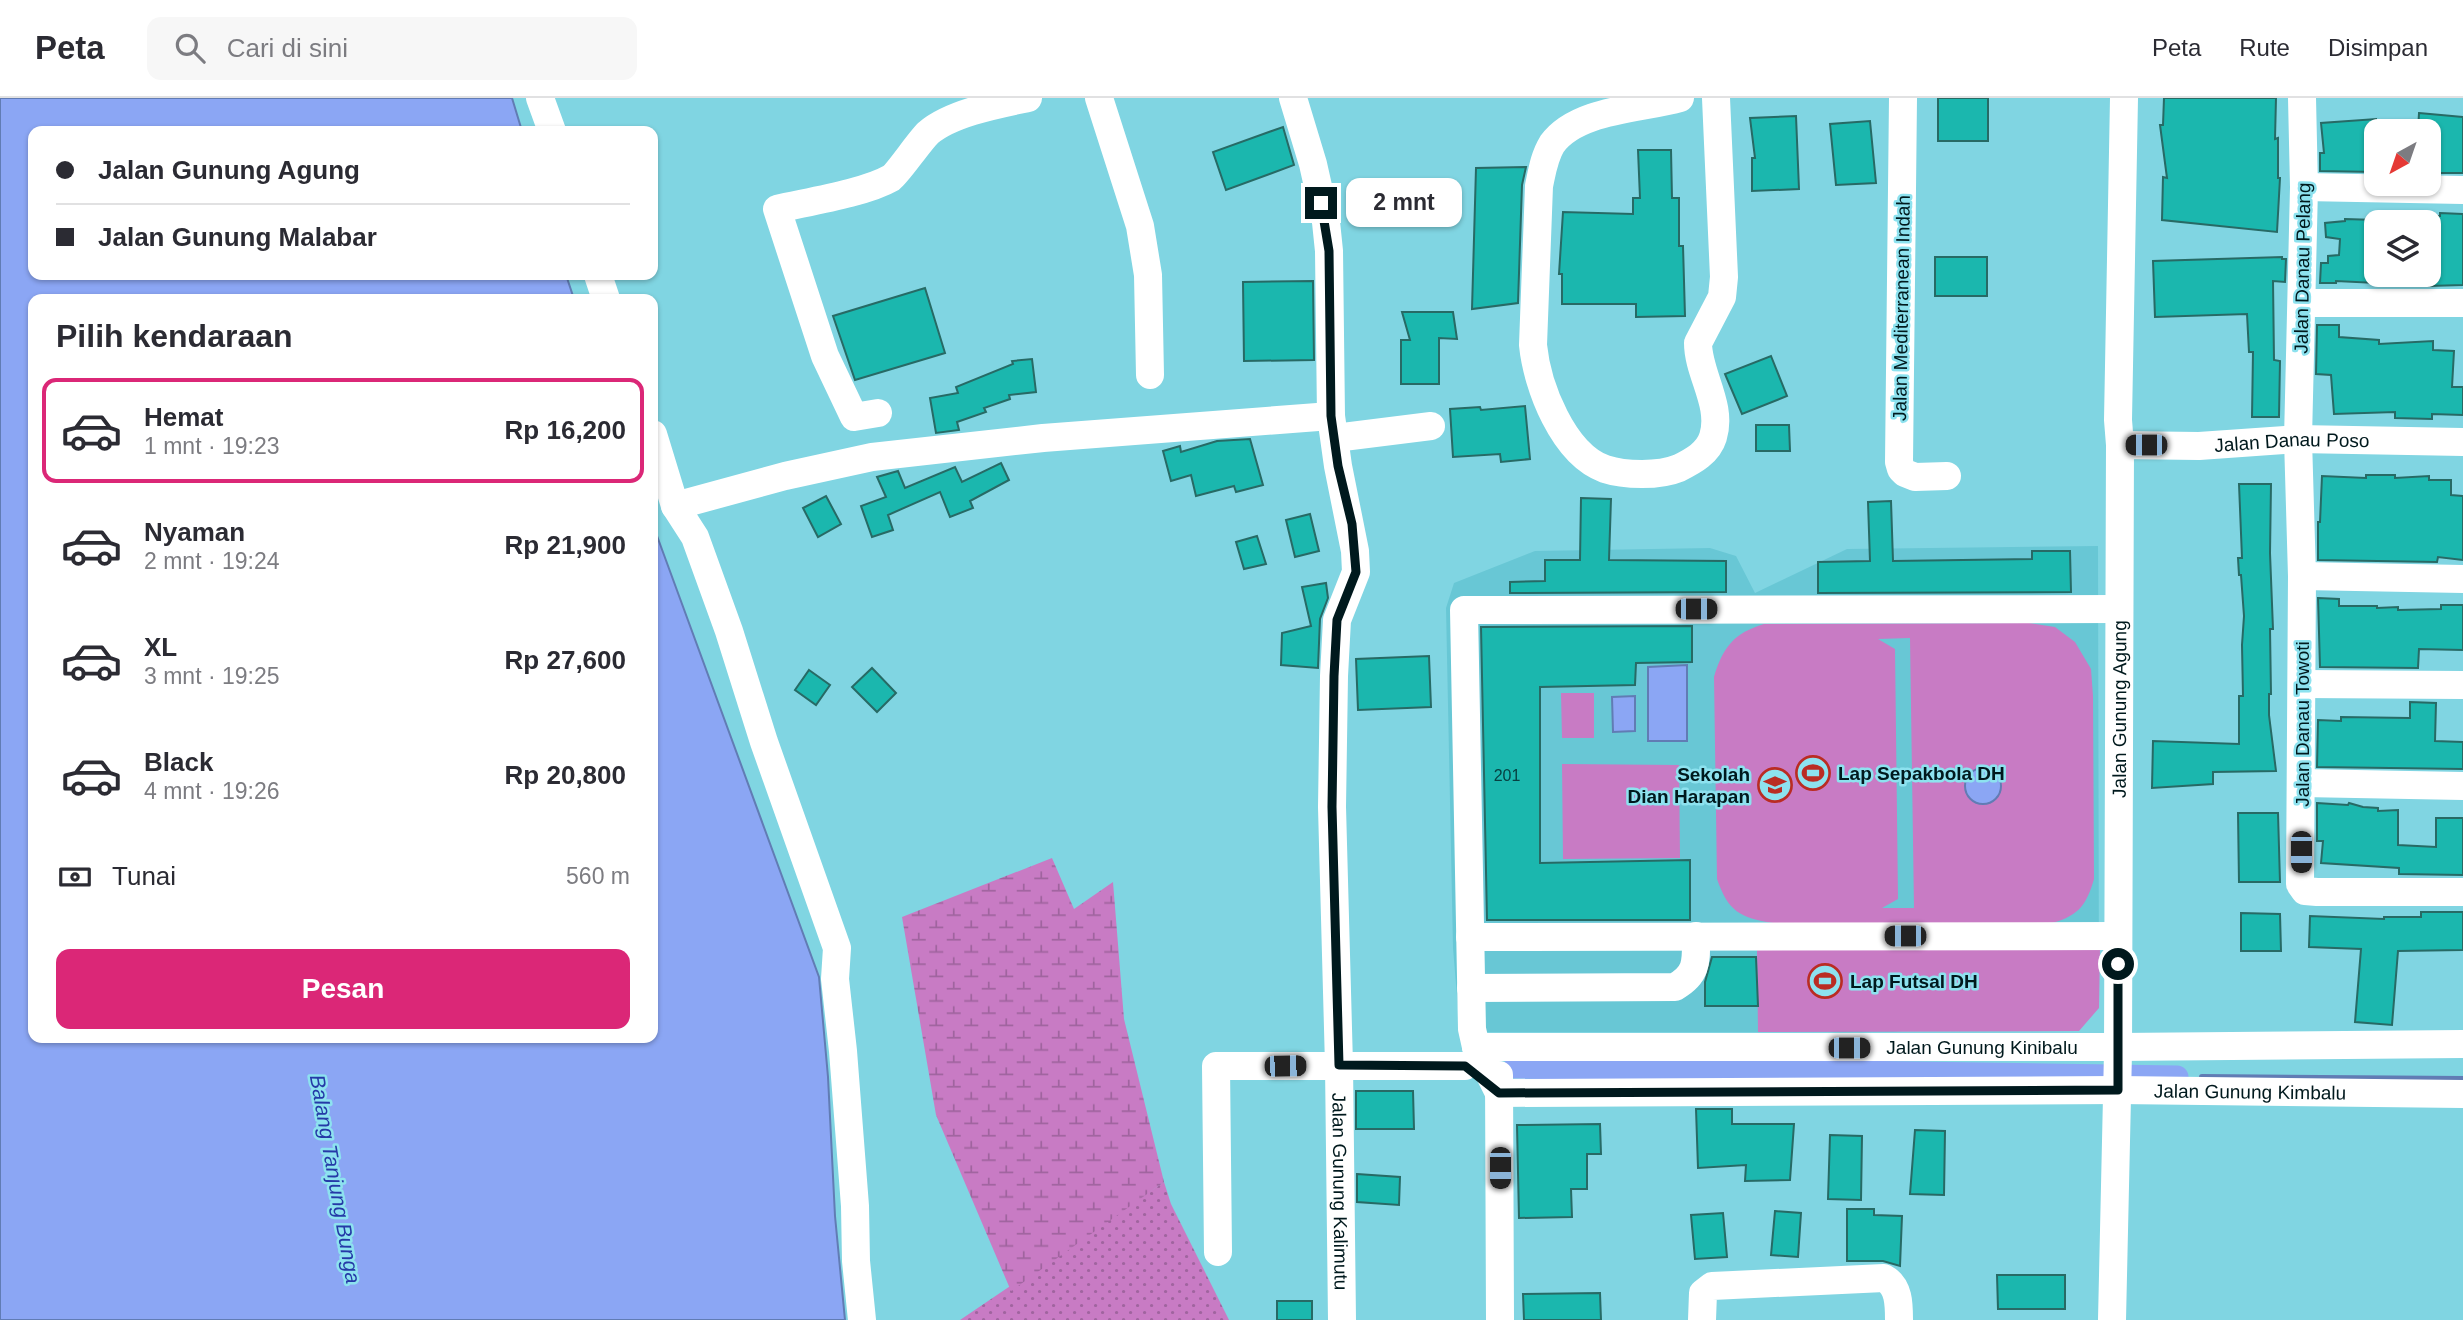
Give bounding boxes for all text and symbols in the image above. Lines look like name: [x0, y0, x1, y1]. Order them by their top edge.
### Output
search box: [147, 17, 637, 80]
text: Peta: [35, 29, 105, 66]
icon: search: [171, 29, 209, 67]
text: Cari di sini: [227, 33, 348, 63]
text: Peta: [2152, 34, 2201, 61]
text: Rute: [2239, 34, 2290, 61]
text: Disimpan: [2328, 34, 2428, 61]
north arrow: [2364, 119, 2441, 196]
map controls: [2364, 119, 2441, 287]
text: Jalan Gunung Agung: [98, 155, 360, 185]
callout: 2 mnt: [1346, 178, 1461, 228]
street label: Jalan Danau Pelang: [2291, 182, 2314, 354]
route end: [1305, 187, 1337, 219]
text: 2 mnt: [1373, 189, 1435, 215]
street label: Jalan Mediterranean Indah: [1889, 195, 1914, 421]
button: layers: [2364, 210, 2441, 287]
text: Jalan Gunung Malabar: [98, 222, 377, 252]
text: Pilih kendaraan: [56, 318, 293, 354]
icon: car: [60, 399, 123, 462]
text: Hemat: [144, 402, 223, 432]
text: Rp 16,200: [505, 415, 626, 445]
street label: Jalan Danau Poso: [2214, 429, 2370, 456]
text: 1 mnt · 19:23: [144, 433, 280, 459]
car: [2126, 435, 2168, 456]
icon: car: [60, 514, 123, 577]
text: Nyaman: [144, 517, 245, 547]
text: Rp 21,900: [505, 530, 626, 560]
text: 2 mnt · 19:24: [144, 548, 280, 574]
car: [1676, 599, 1718, 620]
street label: Jalan Gunung Agung: [2109, 620, 2130, 798]
icon: car: [60, 629, 123, 692]
text: XL: [144, 632, 177, 662]
street label: Jalan Danau Towoti: [2292, 641, 2313, 807]
text: Rp 27,600: [505, 645, 626, 675]
text: 3 mnt · 19:25: [144, 663, 280, 689]
icon: car: [60, 744, 123, 807]
text: Black: [144, 747, 213, 777]
sports icon: Lap Sepakbola DH: [1794, 754, 1832, 792]
text: Rp 20,800: [505, 760, 626, 790]
place label: Lap Sepakbola DH: [1838, 763, 2005, 784]
place label: Sekolah Dian Harapan: [1628, 764, 1750, 807]
school or university icon: Sekolah Dian Harapan: [1756, 766, 1794, 804]
house number: 201: [1494, 767, 1520, 784]
text: 4 mnt · 19:26: [144, 778, 280, 804]
car: [2291, 831, 2312, 873]
icon: cash: [56, 858, 94, 896]
text: Tunai: [112, 861, 176, 891]
text: 560 m: [566, 863, 630, 889]
car: [1885, 926, 1927, 947]
route start: [2102, 948, 2134, 980]
button: Pesan: [56, 949, 630, 1029]
sports icon: Lap Futsal DH: [1806, 962, 1844, 1000]
place label: Lap Futsal DH: [1850, 971, 1978, 992]
street label: Jalan Gunung Kinibalu: [1886, 1037, 2078, 1058]
car: [1829, 1038, 1871, 1059]
car: [1264, 1055, 1307, 1077]
water label: Balang Tanjung Bunga: [306, 1073, 365, 1285]
street label: Jalan Gunung Kimbalu: [2154, 1080, 2346, 1104]
street label: Jalan Gunung Kalimutu: [1328, 1092, 1352, 1290]
car: [1490, 1147, 1511, 1189]

